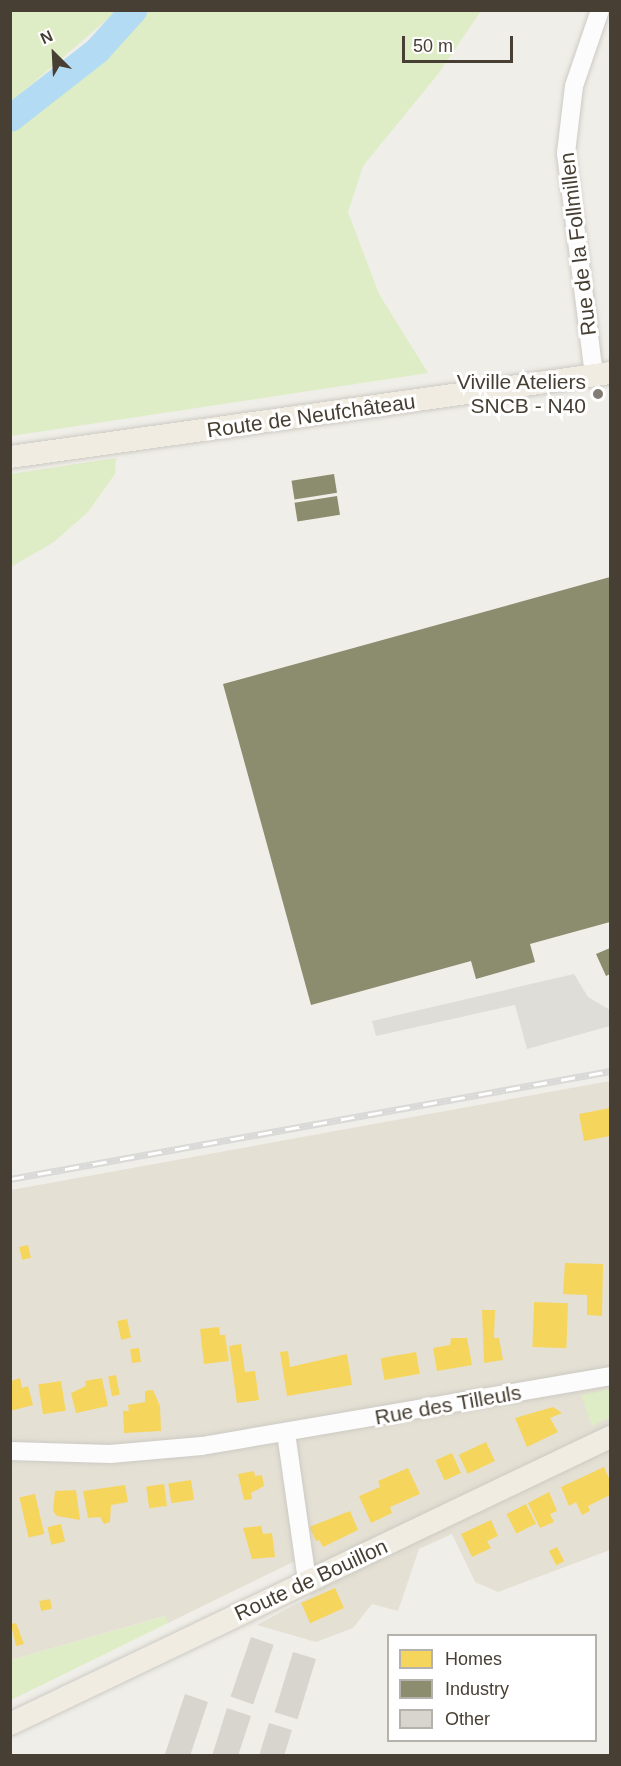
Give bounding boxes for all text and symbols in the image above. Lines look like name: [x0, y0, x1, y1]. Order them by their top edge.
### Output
north arrow: [24, 24, 84, 84]
scale bar: [405, 24, 516, 62]
text: N: [38, 27, 55, 47]
text: 50 m: [413, 36, 453, 56]
street label: Rue de la Follmillen: [554, 151, 602, 337]
place label: Viville Ateliers SNCB - N40: [456, 369, 586, 419]
marker: Viville Ateliers SNCB - N40: [591, 387, 605, 401]
street label: Route de Neufchâteau: [205, 389, 417, 443]
street label: Rue des Tilleuls: [373, 1380, 523, 1430]
street label: Route de Bouillon: [231, 1534, 391, 1626]
legend: [387, 1634, 597, 1742]
text: Homes: [445, 1649, 502, 1669]
text: Industry: [445, 1679, 509, 1699]
text: Other: [445, 1709, 490, 1729]

